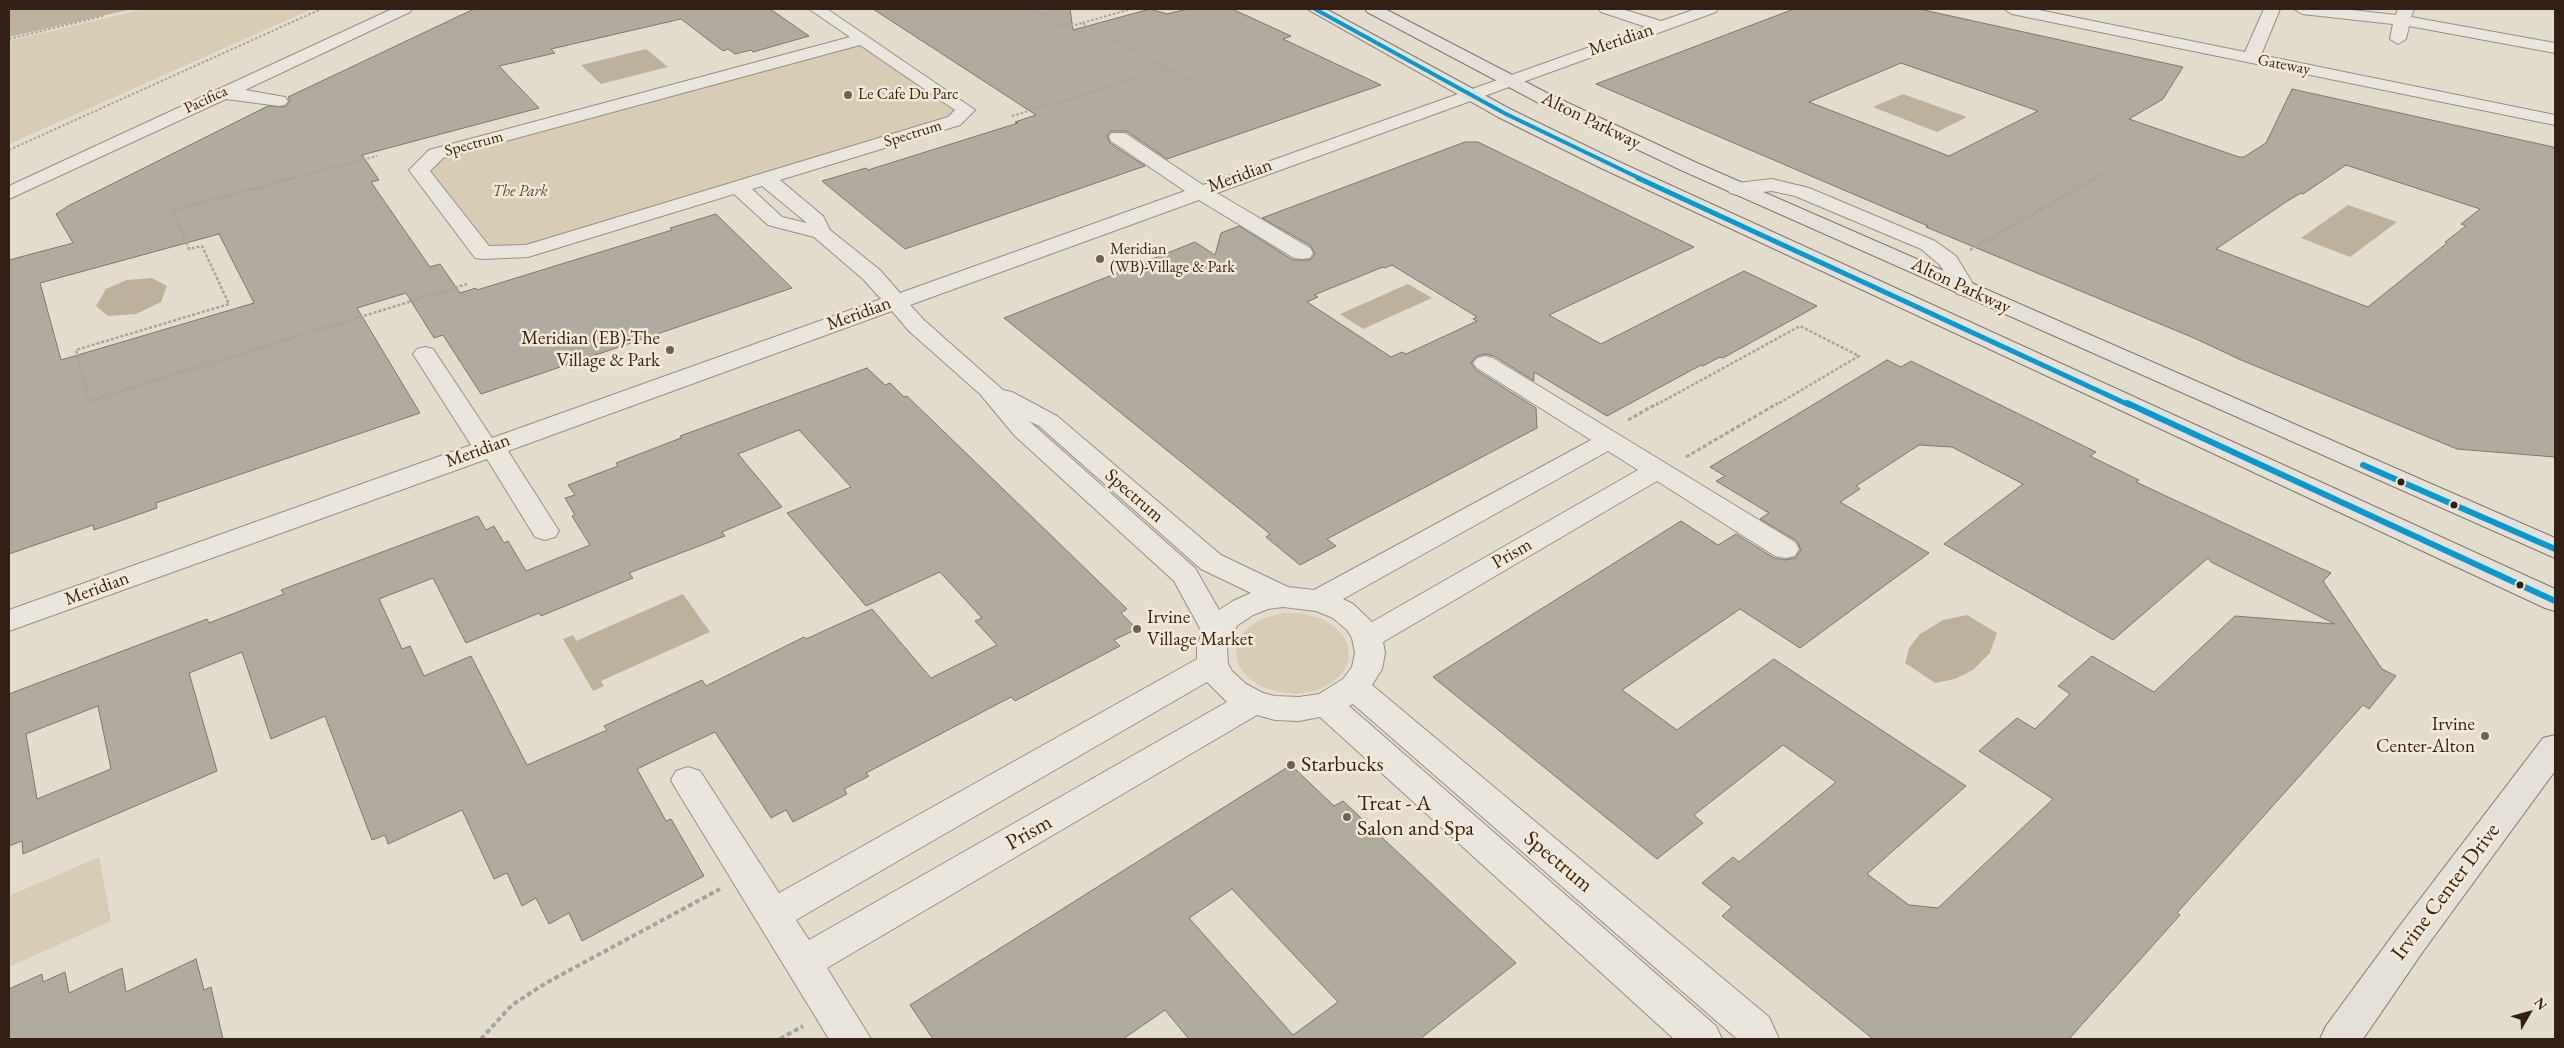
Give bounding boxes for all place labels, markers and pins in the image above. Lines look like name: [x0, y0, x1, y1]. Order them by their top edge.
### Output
place label: Le Cafe Du Parc: [858, 85, 959, 105]
marker: Le Cafe Du Parc: [842, 89, 854, 101]
place label: Meridian (WB)-Village & Park: [1110, 240, 1235, 278]
marker: Meridian (WB)-Village & Park: [1094, 253, 1106, 265]
place label: Meridian (EB)-The Village & Park: [521, 328, 660, 372]
marker: Meridian (EB)-The Village & Park: [664, 344, 676, 356]
unlabelled marker: [2396, 477, 2406, 487]
unlabelled marker: [2449, 500, 2459, 510]
unlabelled marker: [2515, 580, 2525, 590]
place label: Irvine Village Market: [1147, 607, 1253, 651]
marker: Irvine Village Market: [1131, 623, 1143, 635]
place label: Irvine Center-Alton: [2376, 714, 2475, 758]
marker: Irvine Center-Alton: [2479, 730, 2491, 742]
place label: Starbucks: [1301, 752, 1384, 778]
marker: Starbucks: [1285, 759, 1297, 771]
place label: Treat - A Salon and Spa: [1357, 791, 1474, 842]
marker: Treat - A Salon and Spa: [1341, 811, 1353, 823]

